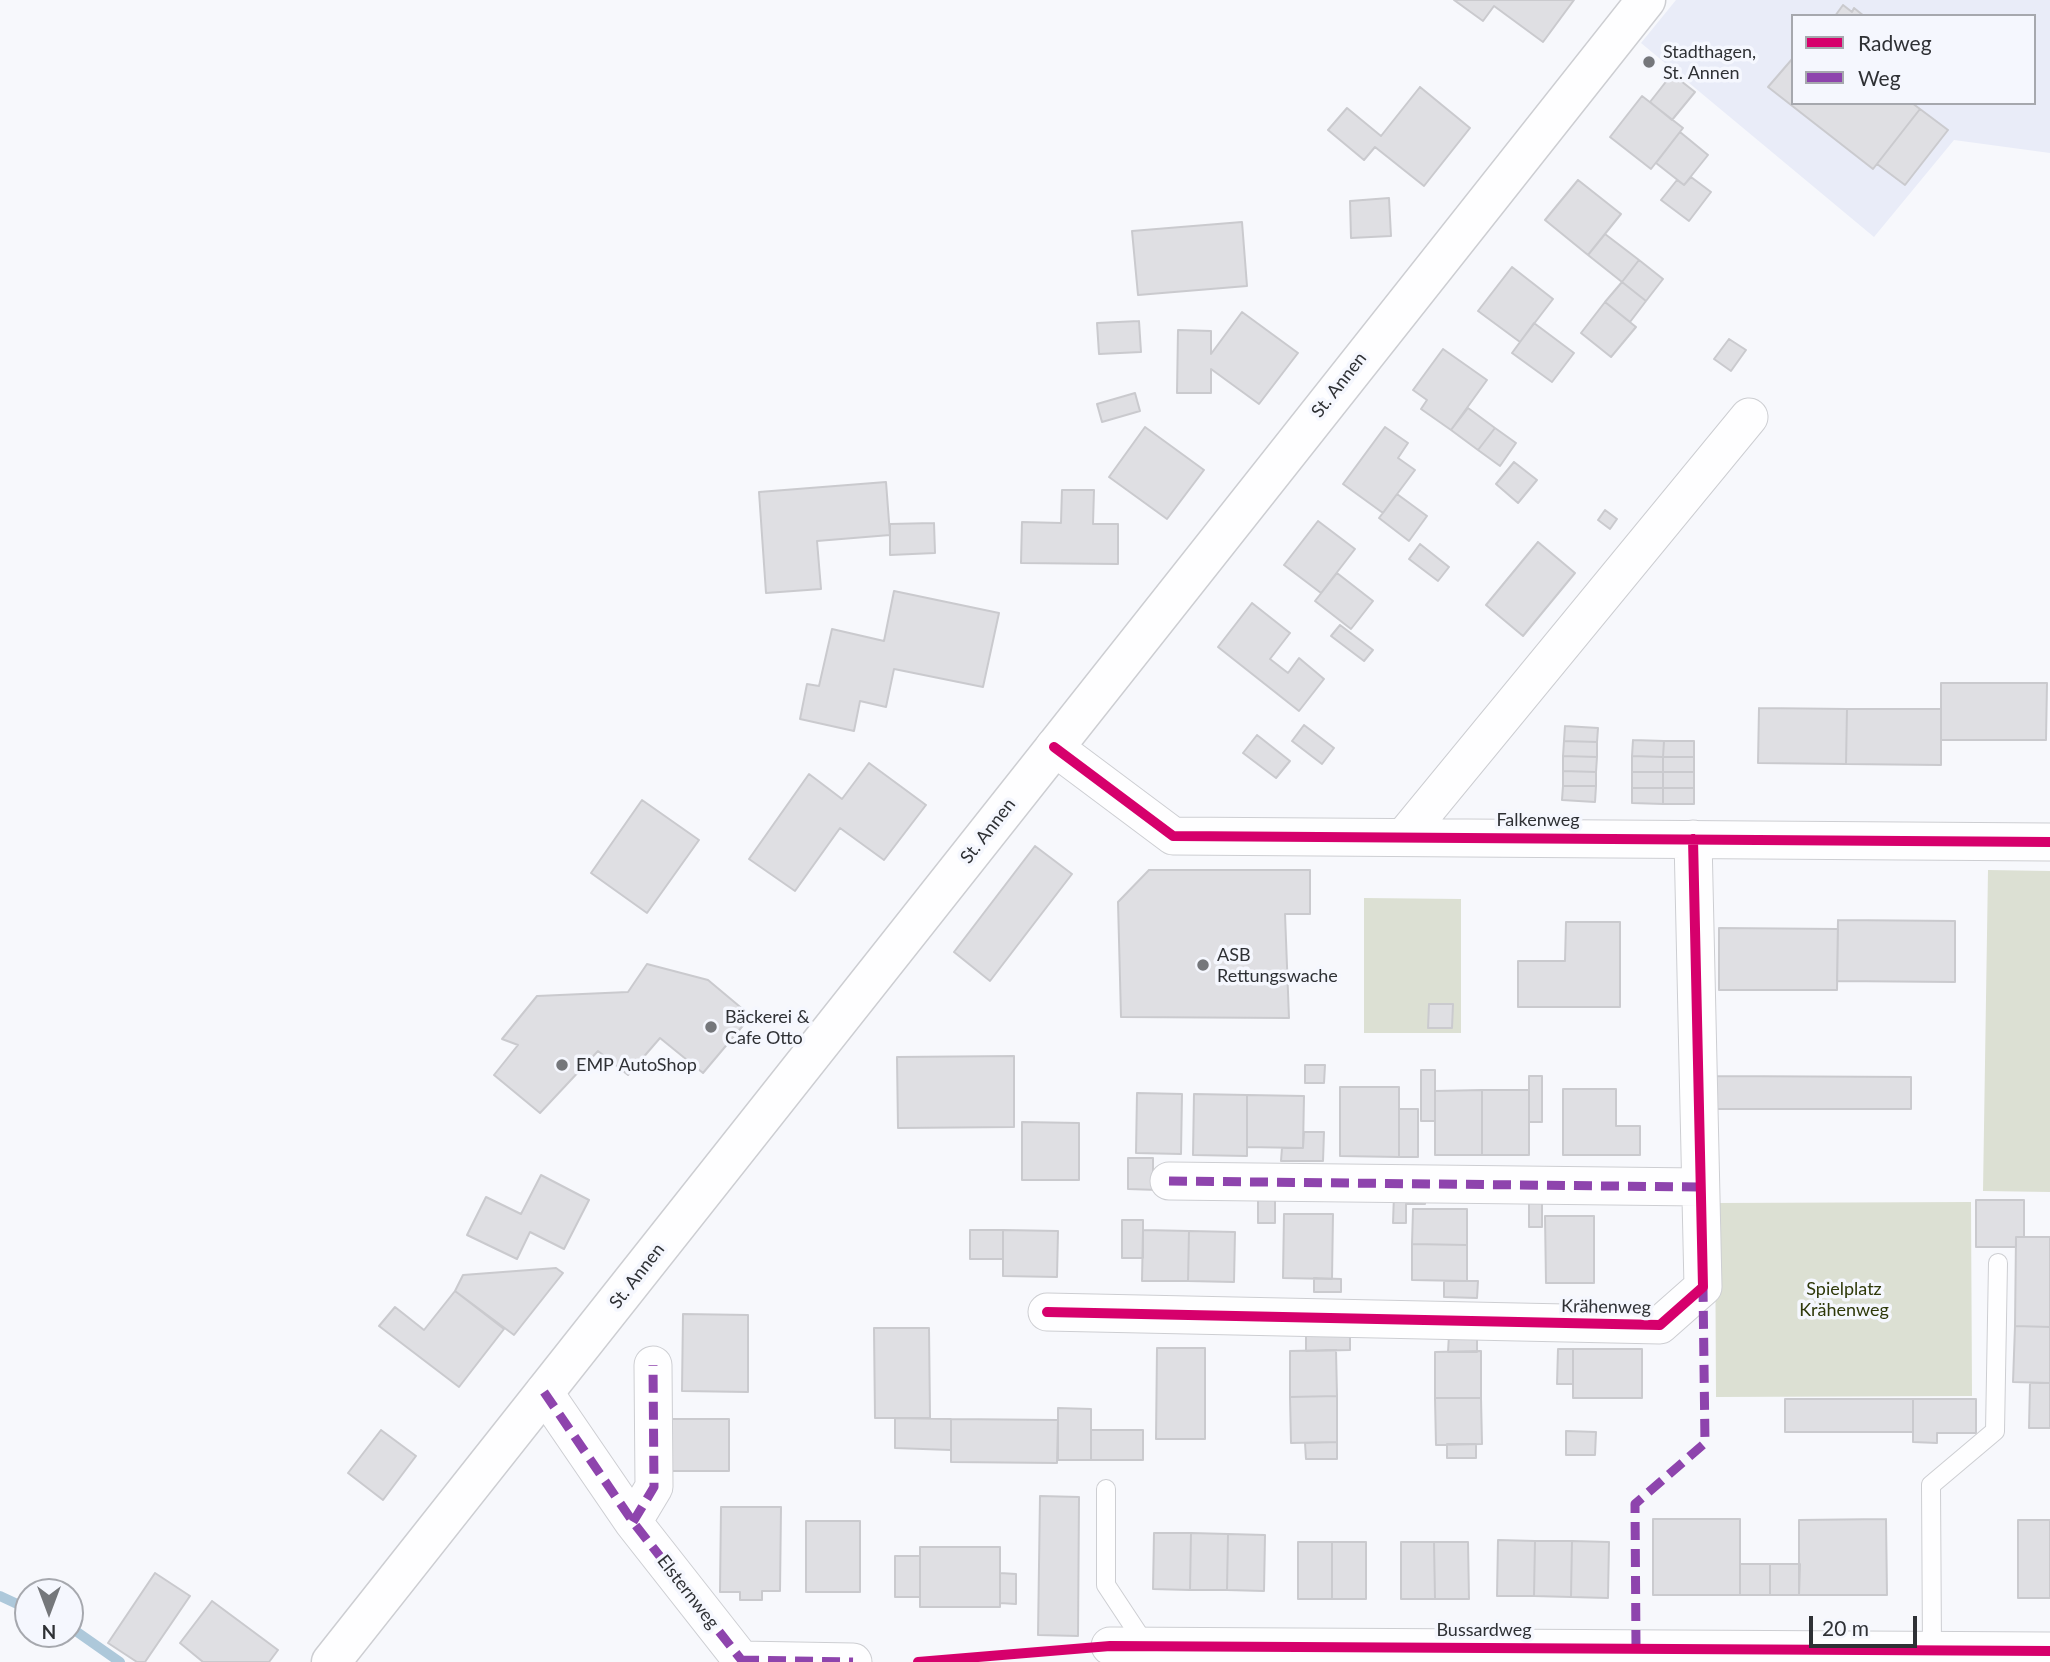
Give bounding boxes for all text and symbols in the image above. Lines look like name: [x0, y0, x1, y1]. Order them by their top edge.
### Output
legend: [1791, 14, 2036, 105]
text: Radweg: [1858, 30, 1932, 55]
place label: Stadthagen, St. Annen: [1663, 41, 1756, 84]
marker: Stadthagen, St. Annen: [1641, 54, 1657, 70]
text: Weg: [1858, 65, 1901, 90]
street label: St. Annen: [1307, 348, 1371, 422]
street label: St. Annen: [956, 794, 1020, 868]
street label: Falkenweg: [1496, 809, 1580, 831]
place label: ASB Rettungswache: [1217, 944, 1338, 986]
marker: ASB Rettungswache: [1195, 957, 1211, 973]
place label: Bäckerei & Cafe Otto: [725, 1006, 810, 1048]
marker: Bäckerei & Cafe Otto: [703, 1019, 719, 1035]
place label: EMP AutoShop: [576, 1054, 697, 1076]
marker: EMP AutoShop: [554, 1057, 570, 1073]
street label: St. Annen: [605, 1239, 669, 1313]
park label: Spielplatz Krähenweg: [1799, 1278, 1889, 1320]
street label: Krähenweg: [1561, 1295, 1651, 1319]
street label: Elsternweg: [652, 1551, 724, 1633]
north arrow: [14, 1578, 84, 1648]
scale bar: [1812, 1602, 1920, 1646]
text: 20 m: [1822, 1615, 1869, 1640]
street label: Bussardweg: [1436, 1619, 1532, 1641]
text: N: [42, 1621, 56, 1644]

